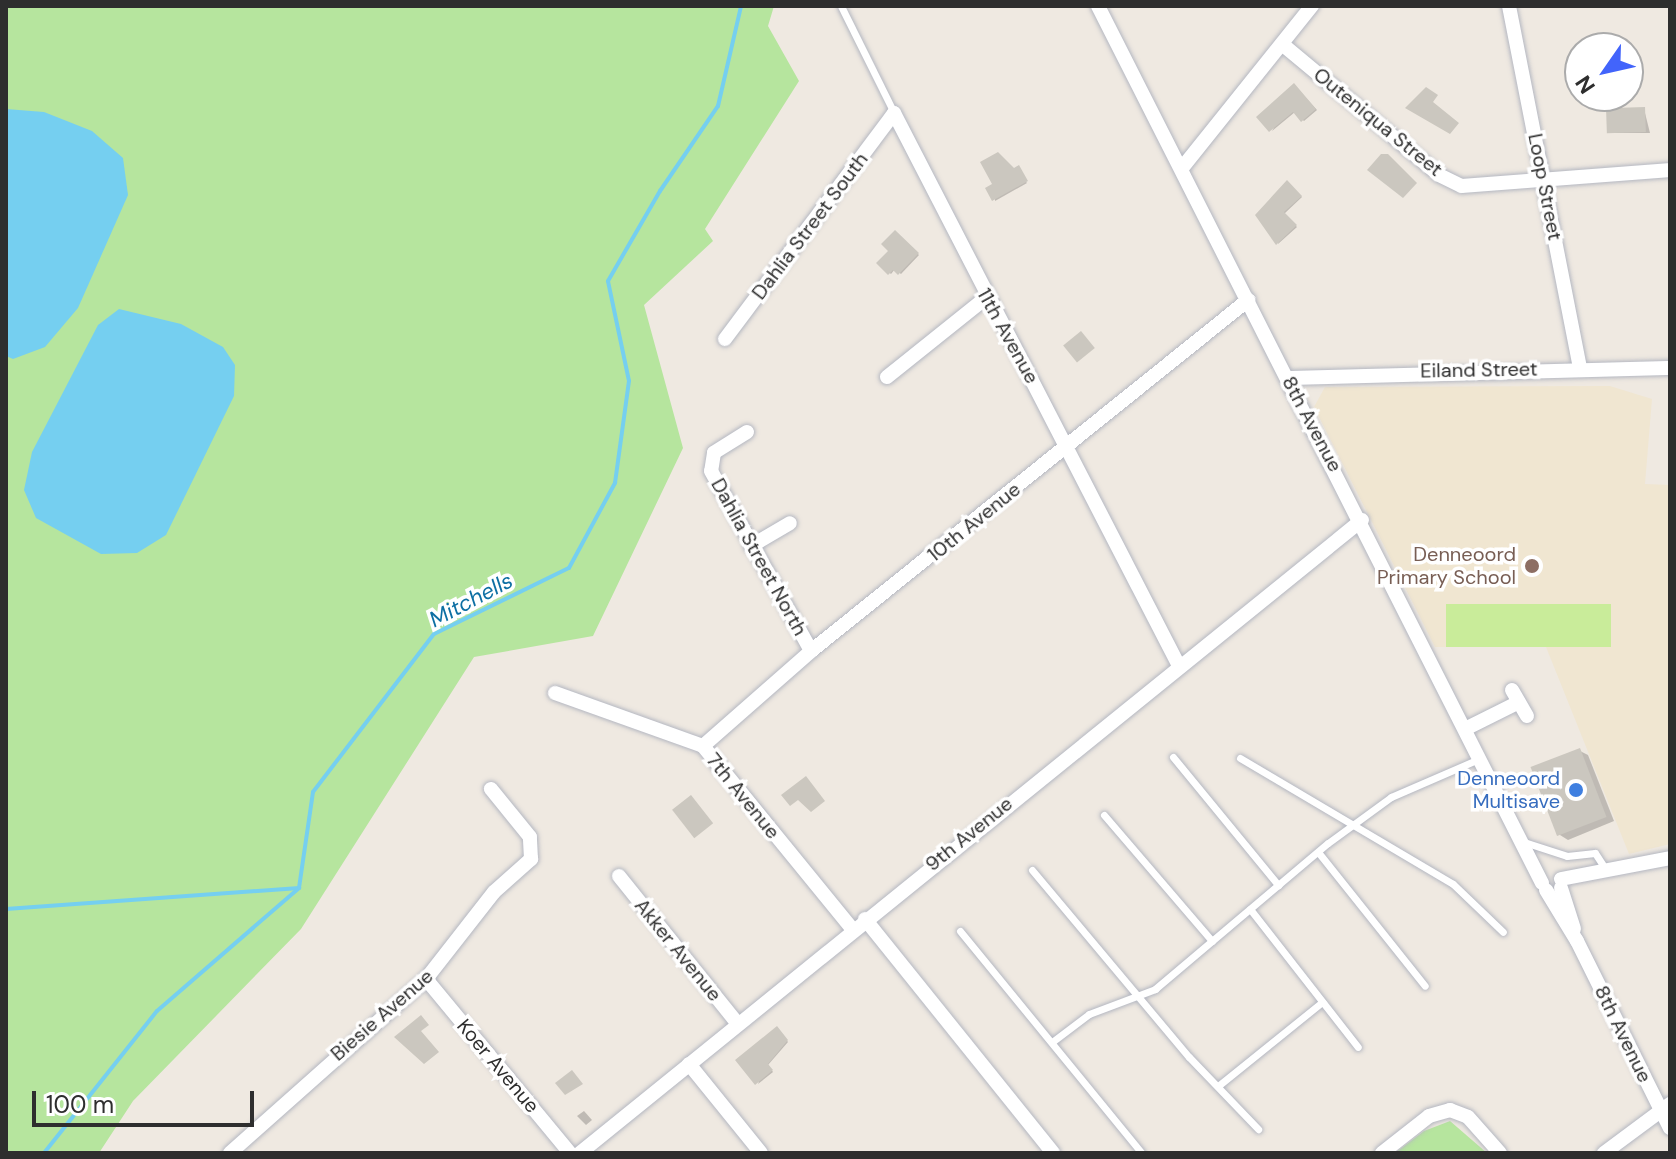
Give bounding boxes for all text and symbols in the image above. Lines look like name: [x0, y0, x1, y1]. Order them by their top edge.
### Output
north arrow: [1564, 32, 1644, 112]
street label: Outeniqua Street: [1309, 63, 1447, 181]
text: N: [1569, 70, 1602, 99]
street label: Loop Street: [1523, 132, 1567, 242]
street label: Dahlia Street South: [747, 148, 873, 304]
street label: 11th Avenue: [972, 284, 1044, 388]
street label: Eiland Street: [1420, 357, 1538, 383]
street label: 8th Avenue: [1277, 372, 1347, 476]
street label: Dahlia Street North: [706, 474, 812, 640]
street label: 10th Avenue: [923, 477, 1025, 567]
place label: Denneoord Primary School: [1377, 542, 1516, 589]
marker: Denneoord Primary School: [1523, 557, 1541, 575]
water label: Mitchells: [425, 567, 517, 633]
street label: 7th Avenue: [701, 748, 785, 844]
place label: Denneoord Multisave: [1457, 766, 1560, 813]
marker: Denneoord Multisave: [1567, 781, 1585, 799]
street label: 9th Avenue: [921, 792, 1017, 876]
street label: Akker Avenue: [629, 894, 727, 1006]
street label: Biesie Avenue: [326, 964, 438, 1066]
street label: 8th Avenue: [1589, 982, 1657, 1086]
street label: Koer Avenue: [452, 1014, 544, 1118]
scale bar: [36, 1075, 258, 1125]
text: 100 m: [46, 1089, 114, 1120]

